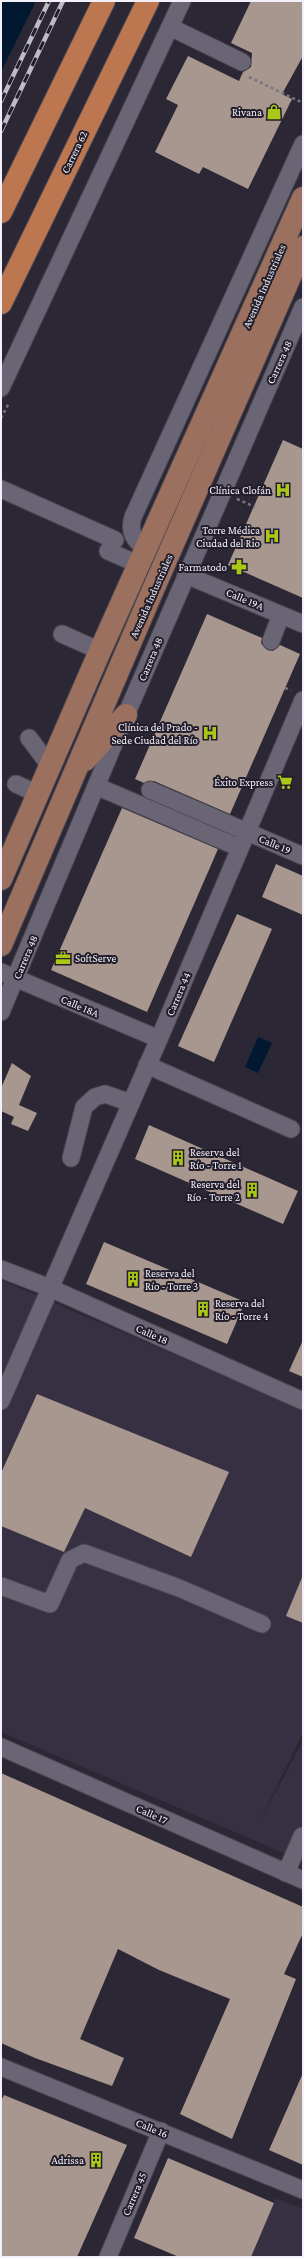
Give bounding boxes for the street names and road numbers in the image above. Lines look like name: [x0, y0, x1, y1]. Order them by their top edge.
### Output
street label: Carrera 62: [59, 129, 89, 175]
street label: Avenida Industriales: [240, 242, 288, 330]
street label: Carrera 48: [264, 338, 294, 386]
street label: Avenida Industriales: [127, 552, 175, 640]
street label: Calle 19A: [224, 586, 266, 613]
street label: Carrera 48: [135, 635, 165, 683]
street label: Calle 19: [257, 832, 293, 856]
street label: Carrera 48: [10, 933, 40, 981]
street label: Carrera 44: [163, 970, 193, 1018]
street label: Calle 18A: [59, 993, 101, 1020]
street label: Calle 18: [134, 1322, 170, 1346]
street label: Calle 17: [135, 1802, 169, 1826]
street label: Calle 16: [134, 2116, 170, 2140]
street label: Carrera 45: [120, 2171, 148, 2217]

